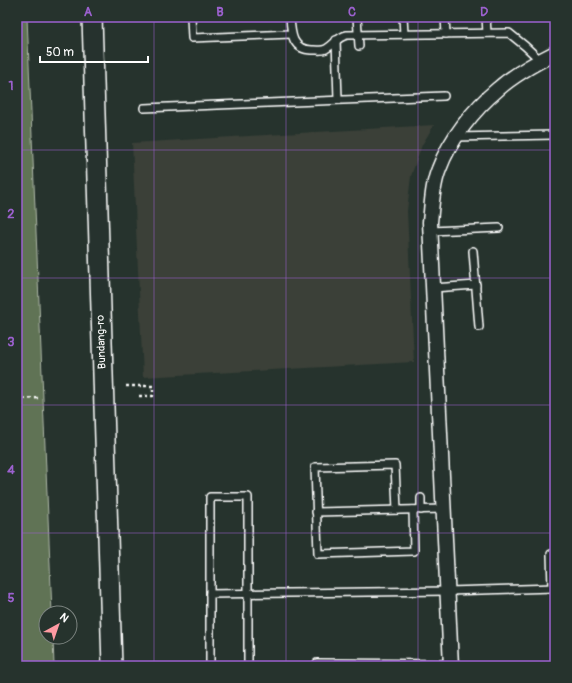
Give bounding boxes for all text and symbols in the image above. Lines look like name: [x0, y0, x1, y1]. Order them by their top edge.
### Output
text: A: [84, 4, 93, 20]
text: B: [216, 4, 224, 20]
text: C: [348, 4, 356, 20]
text: D: [480, 4, 488, 20]
scale bar: [40, 38, 148, 64]
text: 50 m: [46, 45, 74, 60]
text: 1: [8, 78, 14, 94]
text: 2: [7, 206, 15, 222]
street label: Bundang-ro: [94, 315, 108, 369]
text: 3: [7, 334, 15, 350]
text: 4: [7, 462, 15, 478]
text: 5: [7, 590, 15, 606]
north arrow: [38, 605, 78, 645]
text: N: [57, 610, 72, 625]

